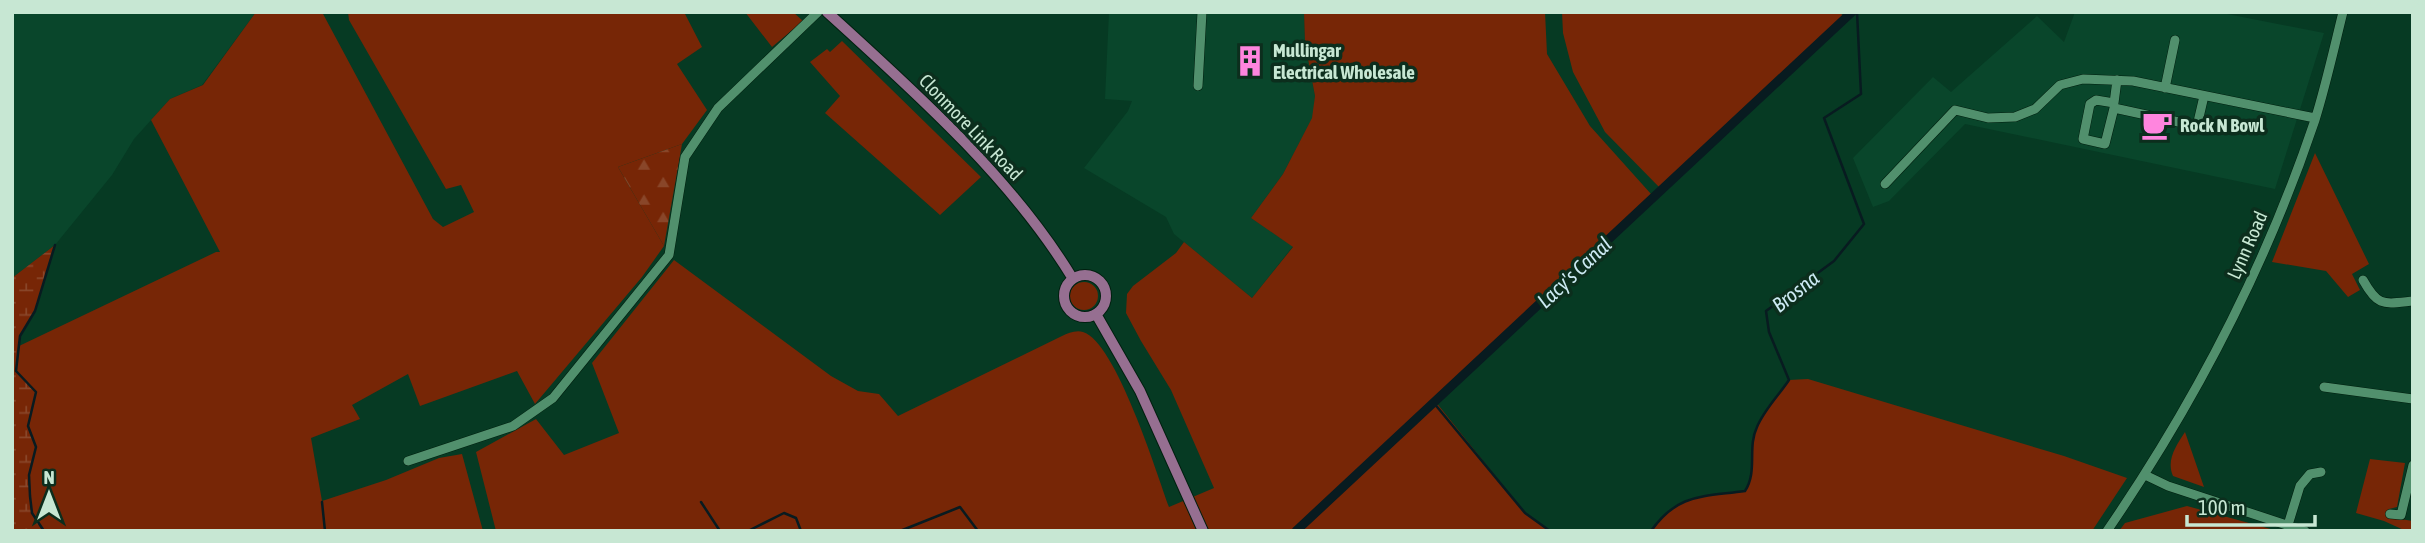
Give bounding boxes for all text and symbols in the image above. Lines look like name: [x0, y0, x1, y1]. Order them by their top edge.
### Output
place label: Mullingar Electrical Wholesale: [1273, 39, 1415, 83]
building icon: Mullingar Electrical Wholesale: [1233, 44, 1267, 78]
street label: Clonmore Link Road: [915, 69, 1027, 185]
cafe icon: Rock N Bowl: [2140, 108, 2174, 142]
place label: Rock N Bowl: [2180, 114, 2265, 136]
street label: Lynn Road: [2222, 208, 2272, 282]
water label: Lacy's Canal: [1532, 232, 1616, 312]
water label: Brosna: [1767, 265, 1823, 317]
north arrow: [14, 459, 84, 529]
text: N: [43, 466, 55, 488]
scale bar: [2187, 484, 2315, 528]
text: 100 m: [2198, 495, 2246, 519]

